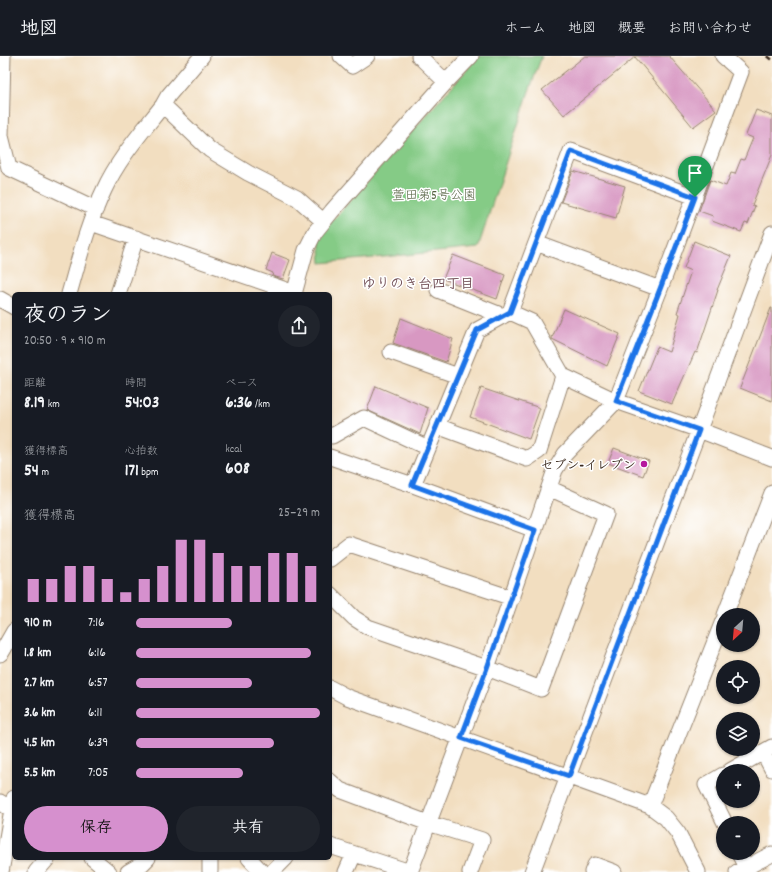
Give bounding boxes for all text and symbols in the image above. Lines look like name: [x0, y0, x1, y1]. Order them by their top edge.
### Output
text: 地図: [20, 17, 58, 44]
text: ホーム: [505, 19, 546, 39]
text: 地図: [568, 19, 596, 39]
text: 概要: [618, 19, 646, 39]
text: お問い合わせ: [668, 19, 752, 39]
pin: [678, 156, 712, 197]
icon: arrive: [684, 162, 706, 184]
park label: 萱田第5号公園: [392, 187, 476, 206]
district label: ゆりのき台四丁目: [362, 275, 474, 295]
text: 夜のラン: [24, 301, 112, 332]
button: share: [278, 305, 320, 347]
text: 20:50 · 9 × 910 m: [24, 332, 106, 351]
text: 距離: [24, 376, 46, 392]
text: 時間: [125, 376, 147, 392]
text: ペース: [225, 376, 258, 392]
text: 8.19: [24, 392, 45, 416]
text: 54:03: [125, 392, 159, 416]
text: 6:36: [225, 392, 252, 416]
text: km: [45, 397, 60, 413]
text: /km: [252, 397, 270, 413]
text: kcal: [225, 442, 242, 458]
text: 獲得標高: [24, 444, 68, 460]
text: 心拍数: [125, 444, 158, 460]
place label: セブン-イレブン: [541, 457, 636, 476]
text: 608: [225, 458, 250, 482]
marker: セブン-イレブン: [639, 459, 649, 469]
text: 54: [24, 460, 39, 484]
text: 171: [125, 460, 139, 484]
text: m: [39, 465, 49, 481]
text: bpm: [139, 465, 159, 481]
text: 25–29 m: [278, 504, 320, 523]
text: 獲得標高: [24, 507, 76, 526]
north arrow: [716, 608, 760, 652]
map controls: [716, 608, 760, 860]
text: 910 m: [24, 614, 52, 633]
text: 7:16: [88, 614, 104, 633]
text: 1.8 km: [24, 644, 51, 663]
text: 6:16: [88, 644, 106, 663]
button: locate: [716, 660, 760, 704]
text: 2.7 km: [24, 674, 54, 693]
text: 6:57: [88, 674, 108, 693]
text: 3.6 km: [24, 704, 56, 723]
text: 6:11: [88, 704, 102, 723]
button: layers: [716, 712, 760, 756]
text: 4.5 km: [24, 734, 55, 753]
text: 6:39: [88, 734, 108, 753]
text: 5.5 km: [24, 764, 55, 783]
text: 7:05: [88, 764, 108, 783]
button: +: [716, 764, 760, 808]
button: 保存: [24, 806, 168, 852]
button: 共有: [176, 806, 320, 852]
button: −: [716, 816, 760, 860]

